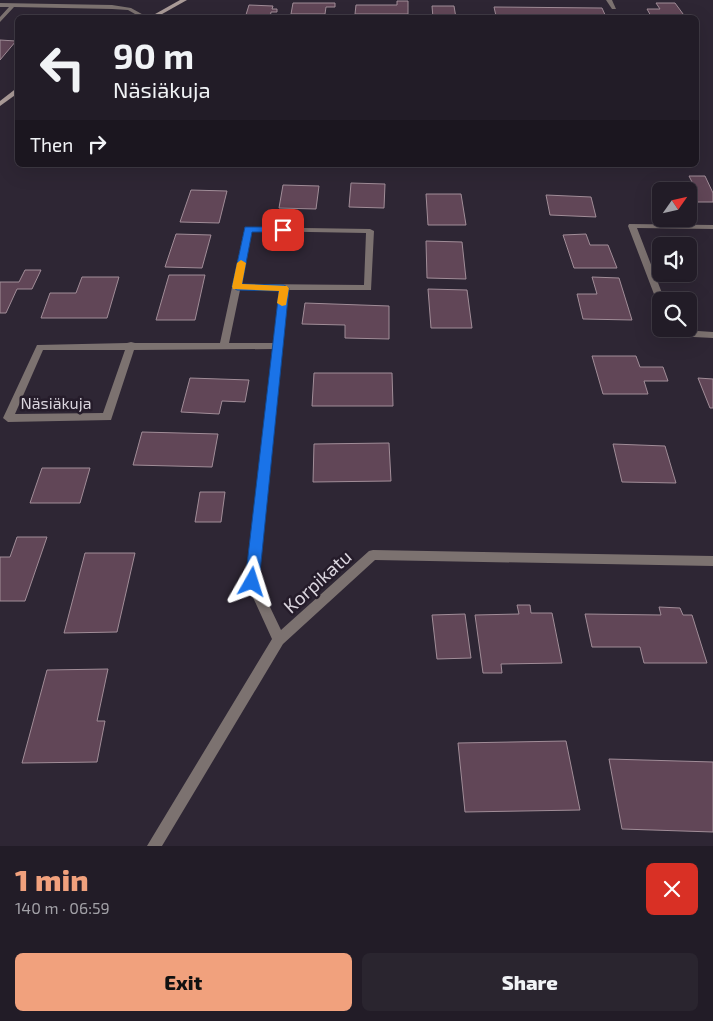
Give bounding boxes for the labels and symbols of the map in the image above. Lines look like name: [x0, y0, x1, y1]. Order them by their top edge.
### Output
north arrow: [652, 182, 698, 228]
pin: [262, 209, 304, 251]
street label: Näsiäkuja: [21, 393, 92, 413]
street label: Korpikatu: [278, 545, 356, 617]
position arrow: [225, 555, 277, 607]

